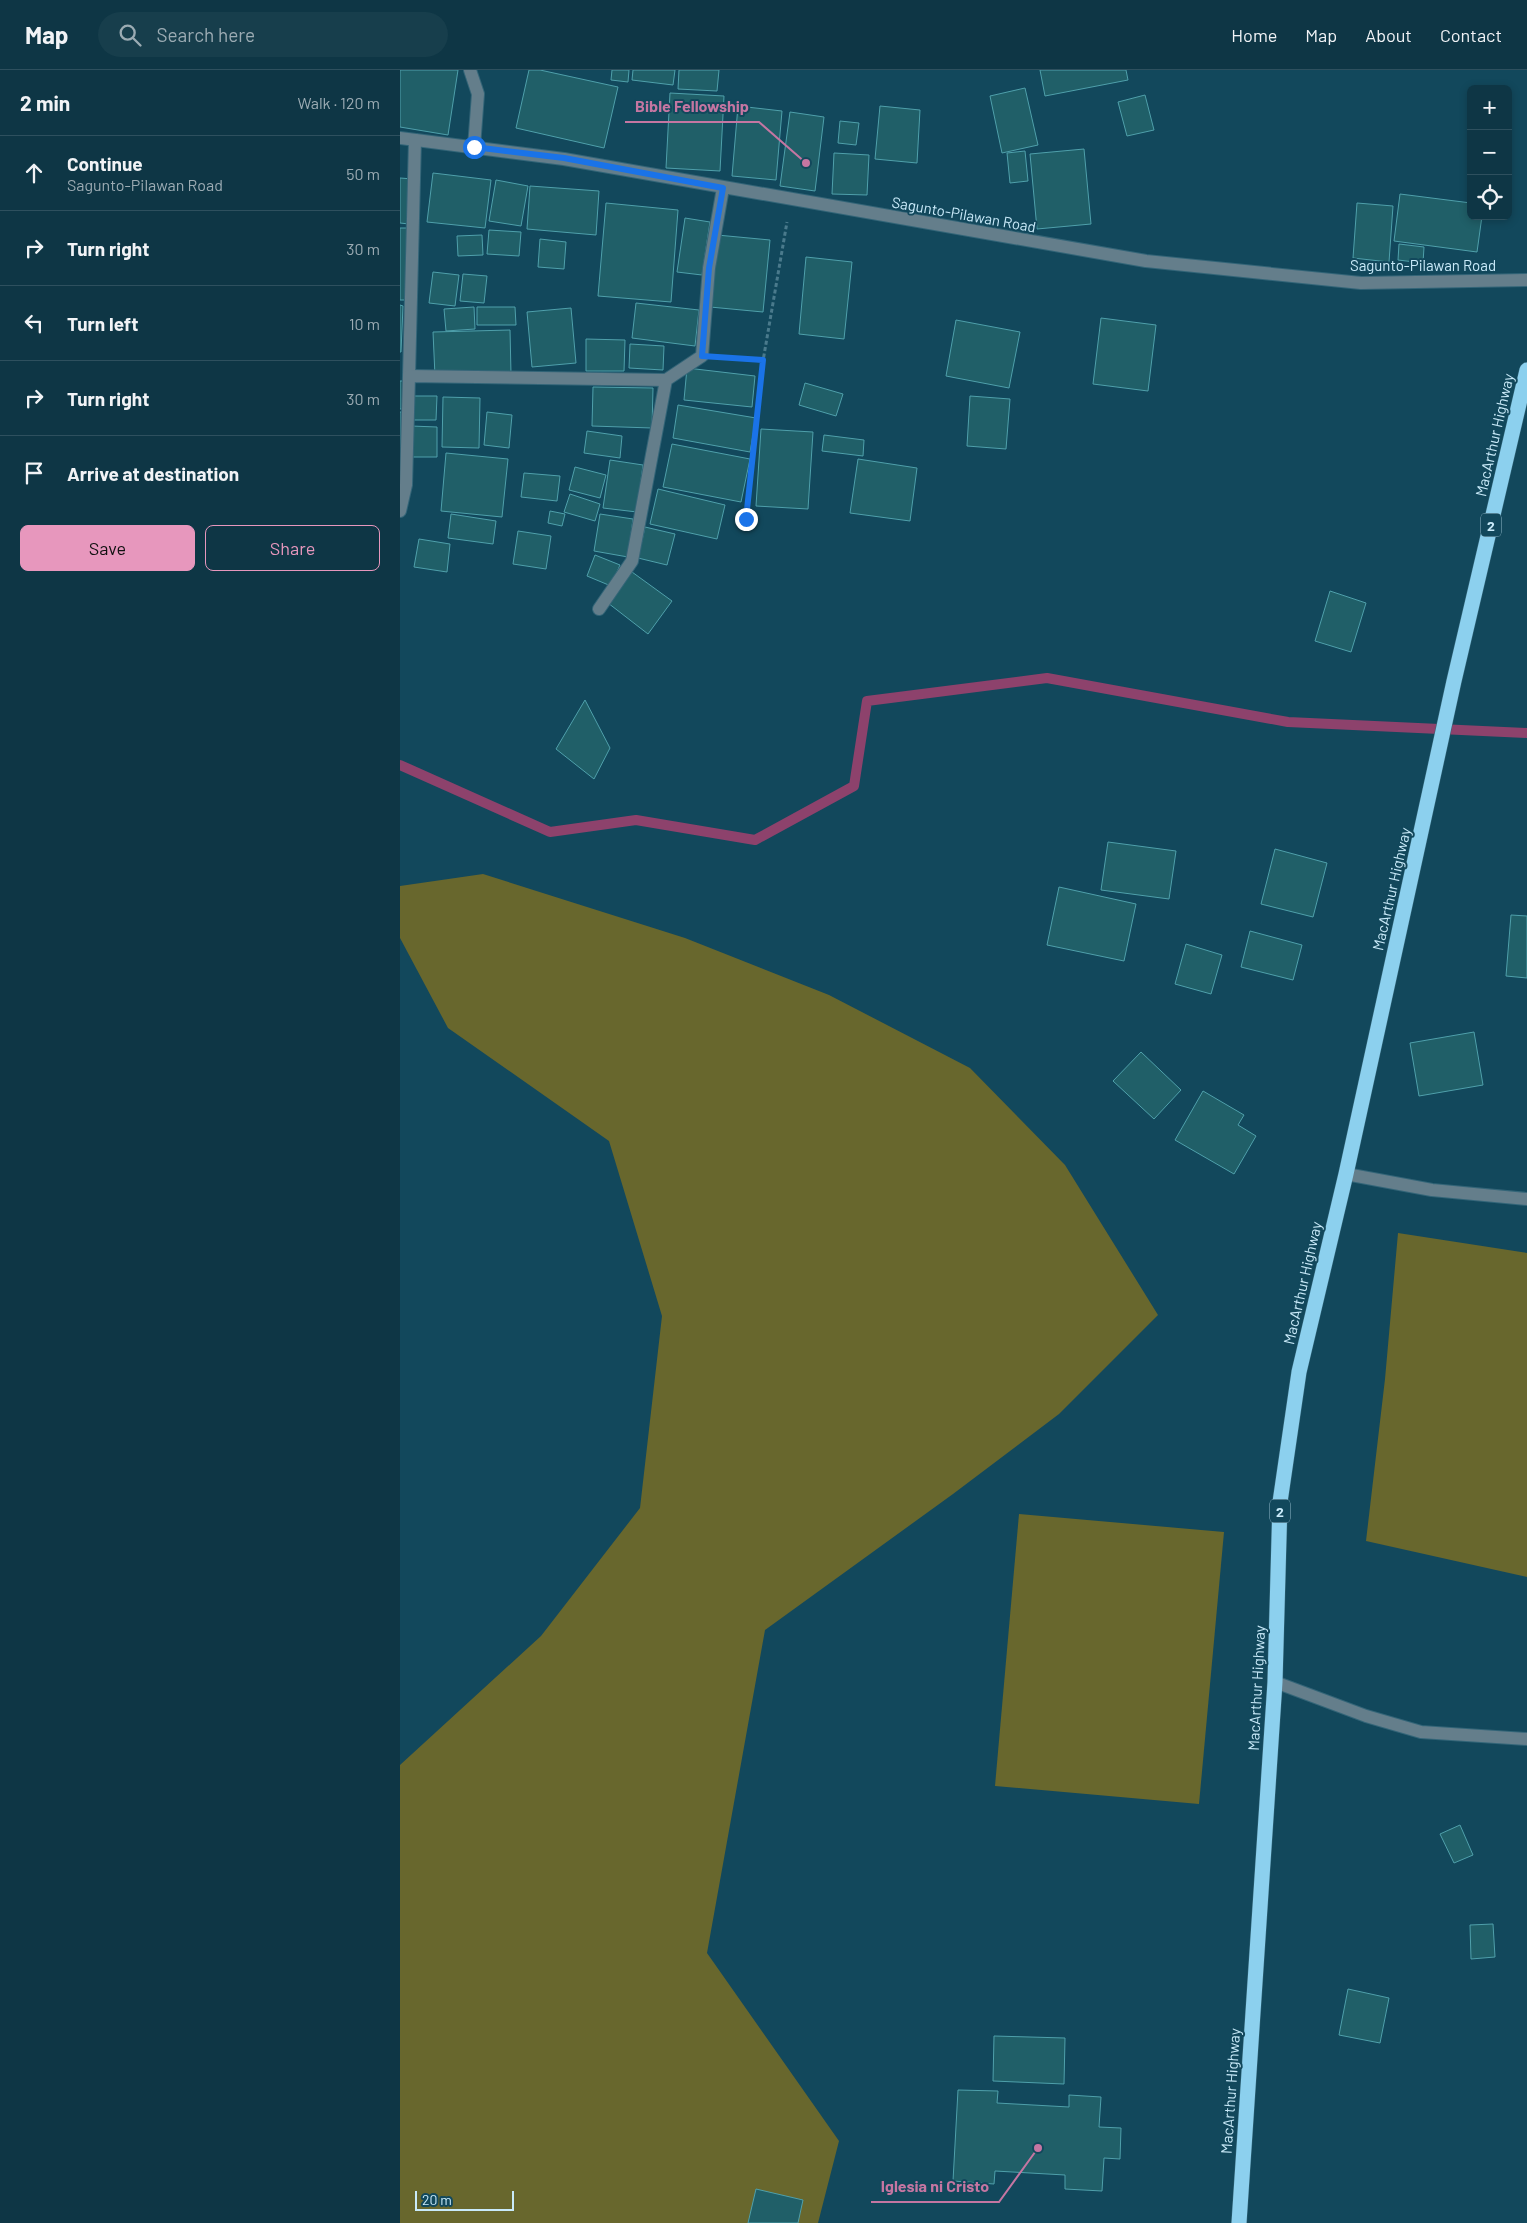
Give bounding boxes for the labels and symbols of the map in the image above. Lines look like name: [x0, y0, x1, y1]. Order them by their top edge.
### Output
callout: Bible Fellowship: [625, 91, 759, 122]
text: Bible Fellowship: [635, 96, 749, 115]
route start: [463, 136, 486, 159]
street label: Sagunto-Pilawan Road: [890, 192, 1038, 236]
street label: Sagunto-Pilawan Road: [1350, 256, 1496, 274]
street label: MacArthur Highway: [1471, 372, 1517, 498]
route end: [735, 508, 758, 531]
road number: 2: [1481, 514, 1501, 536]
street label: MacArthur Highway: [1368, 826, 1414, 952]
street label: MacArthur Highway: [1279, 1220, 1325, 1346]
road number: 2: [1270, 1500, 1290, 1522]
street label: MacArthur Highway: [1244, 1625, 1268, 1751]
street label: MacArthur Highway: [1217, 2028, 1243, 2154]
callout: Iglesia ni Cristo: [871, 2171, 999, 2202]
text: Iglesia ni Cristo: [881, 2176, 989, 2195]
scale bar: [415, 2188, 514, 2211]

